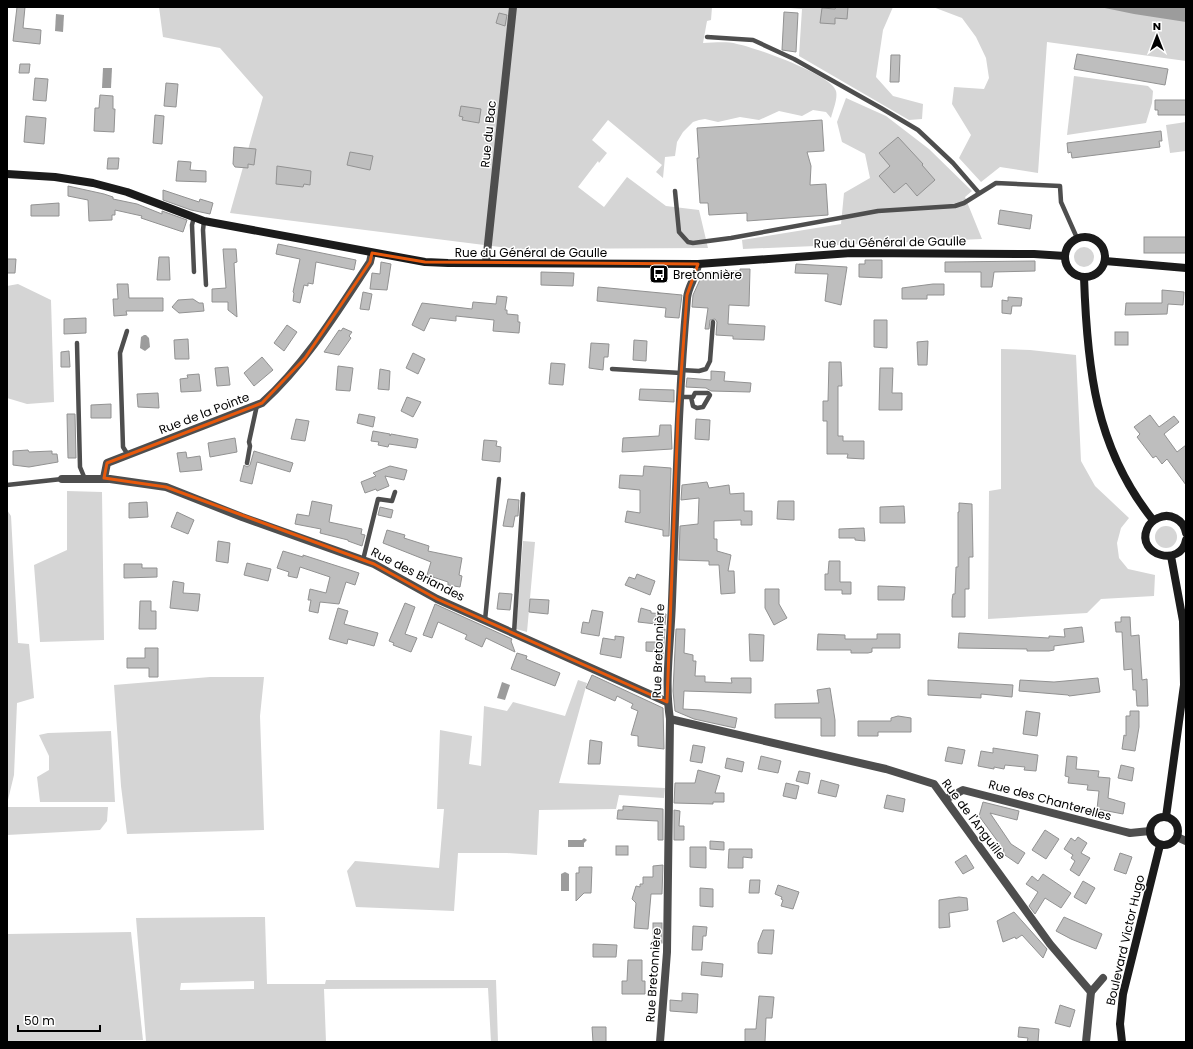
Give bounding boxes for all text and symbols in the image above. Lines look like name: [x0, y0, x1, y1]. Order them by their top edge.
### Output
north arrow: [1137, 16, 1177, 56]
text: N: [1153, 18, 1161, 34]
street label: Rue du Bac: [476, 100, 500, 168]
street label: Rue du Général de Gaulle: [814, 232, 966, 252]
street label: Rue du Général de Gaulle: [455, 244, 607, 261]
bus stop icon: Bretonnière: [648, 263, 670, 285]
place label: Bretonnière: [673, 266, 742, 283]
street label: Rue de la Pointe: [156, 388, 252, 438]
street label: Rue des Briandes: [368, 543, 468, 605]
street label: Rue Bretonnière: [648, 603, 668, 699]
street label: Rue de l'Anguille: [938, 775, 1010, 863]
street label: Rue des Chanterelles: [987, 775, 1113, 825]
street label: Boulevard Victor Hugo: [1102, 873, 1148, 1007]
street label: Rue Bretonnière: [641, 927, 665, 1023]
scale bar: [18, 1007, 100, 1033]
text: 50 m: [24, 1012, 55, 1029]

